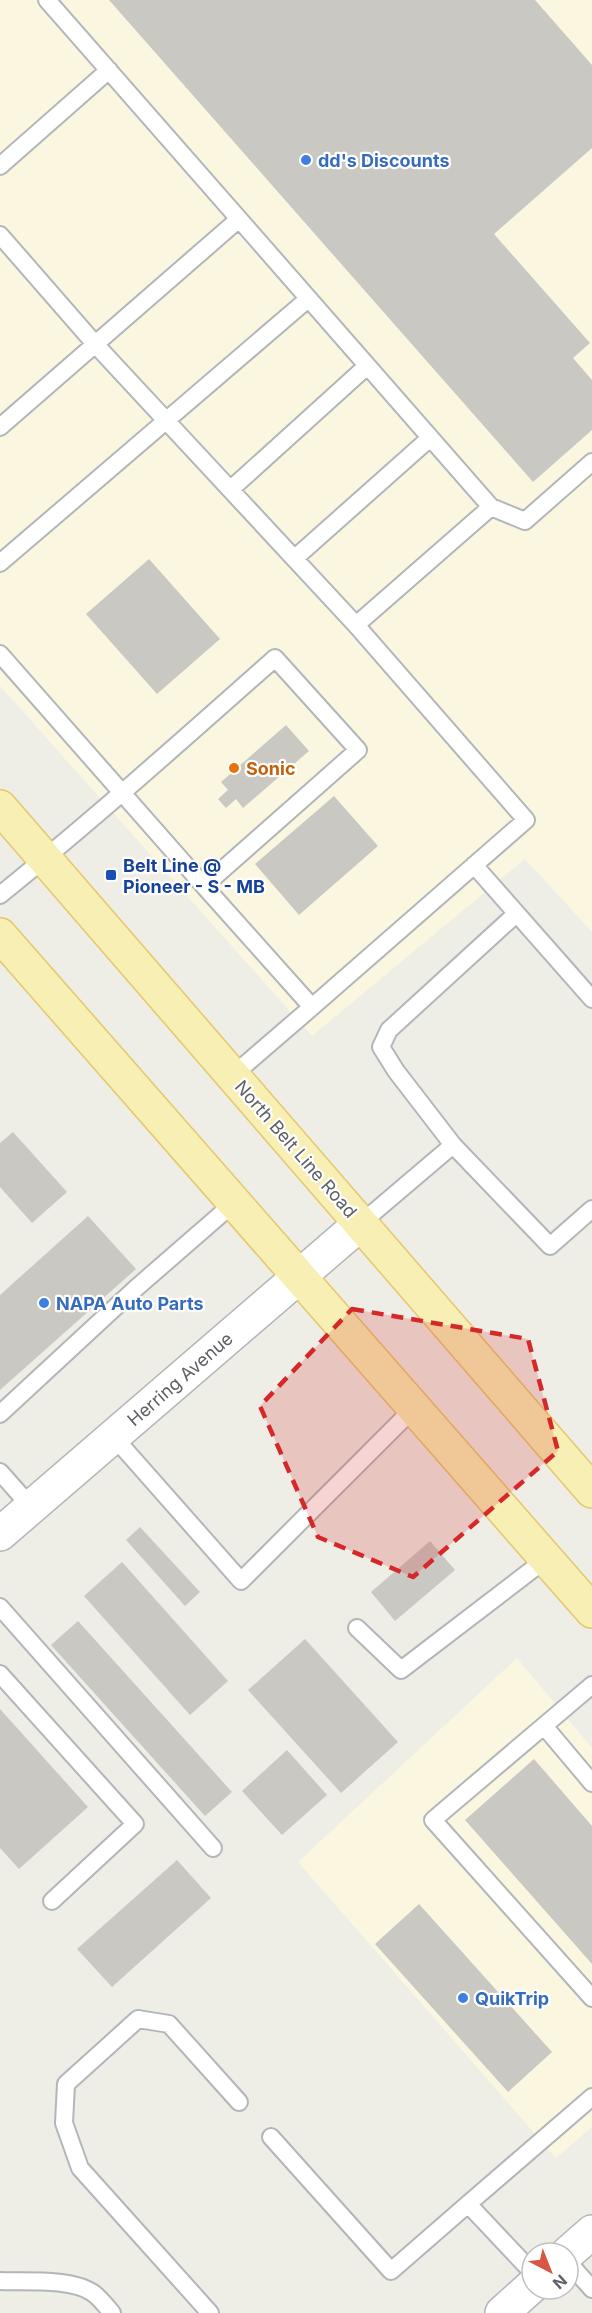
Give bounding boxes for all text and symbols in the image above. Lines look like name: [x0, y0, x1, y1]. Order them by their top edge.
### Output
place label: dd's Discounts: [318, 150, 450, 171]
marker: dd's Discounts: [299, 153, 313, 167]
place label: Sonic: [246, 758, 296, 779]
marker: Sonic: [227, 761, 241, 775]
place label: Belt Line @ Pioneer - S - MB: [123, 855, 265, 897]
marker: Belt Line @ Pioneer - S - MB: [104, 868, 118, 882]
street label: North Belt Line Road: [231, 1076, 361, 1222]
place label: NAPA Auto Parts: [56, 1293, 204, 1314]
marker: NAPA Auto Parts: [37, 1296, 51, 1310]
street label: Herring Avenue: [123, 1328, 237, 1430]
place label: QuikTrip: [475, 1988, 549, 2009]
marker: QuikTrip: [456, 1991, 470, 2005]
north arrow: [520, 2241, 580, 2301]
text: N: [549, 2271, 571, 2294]

